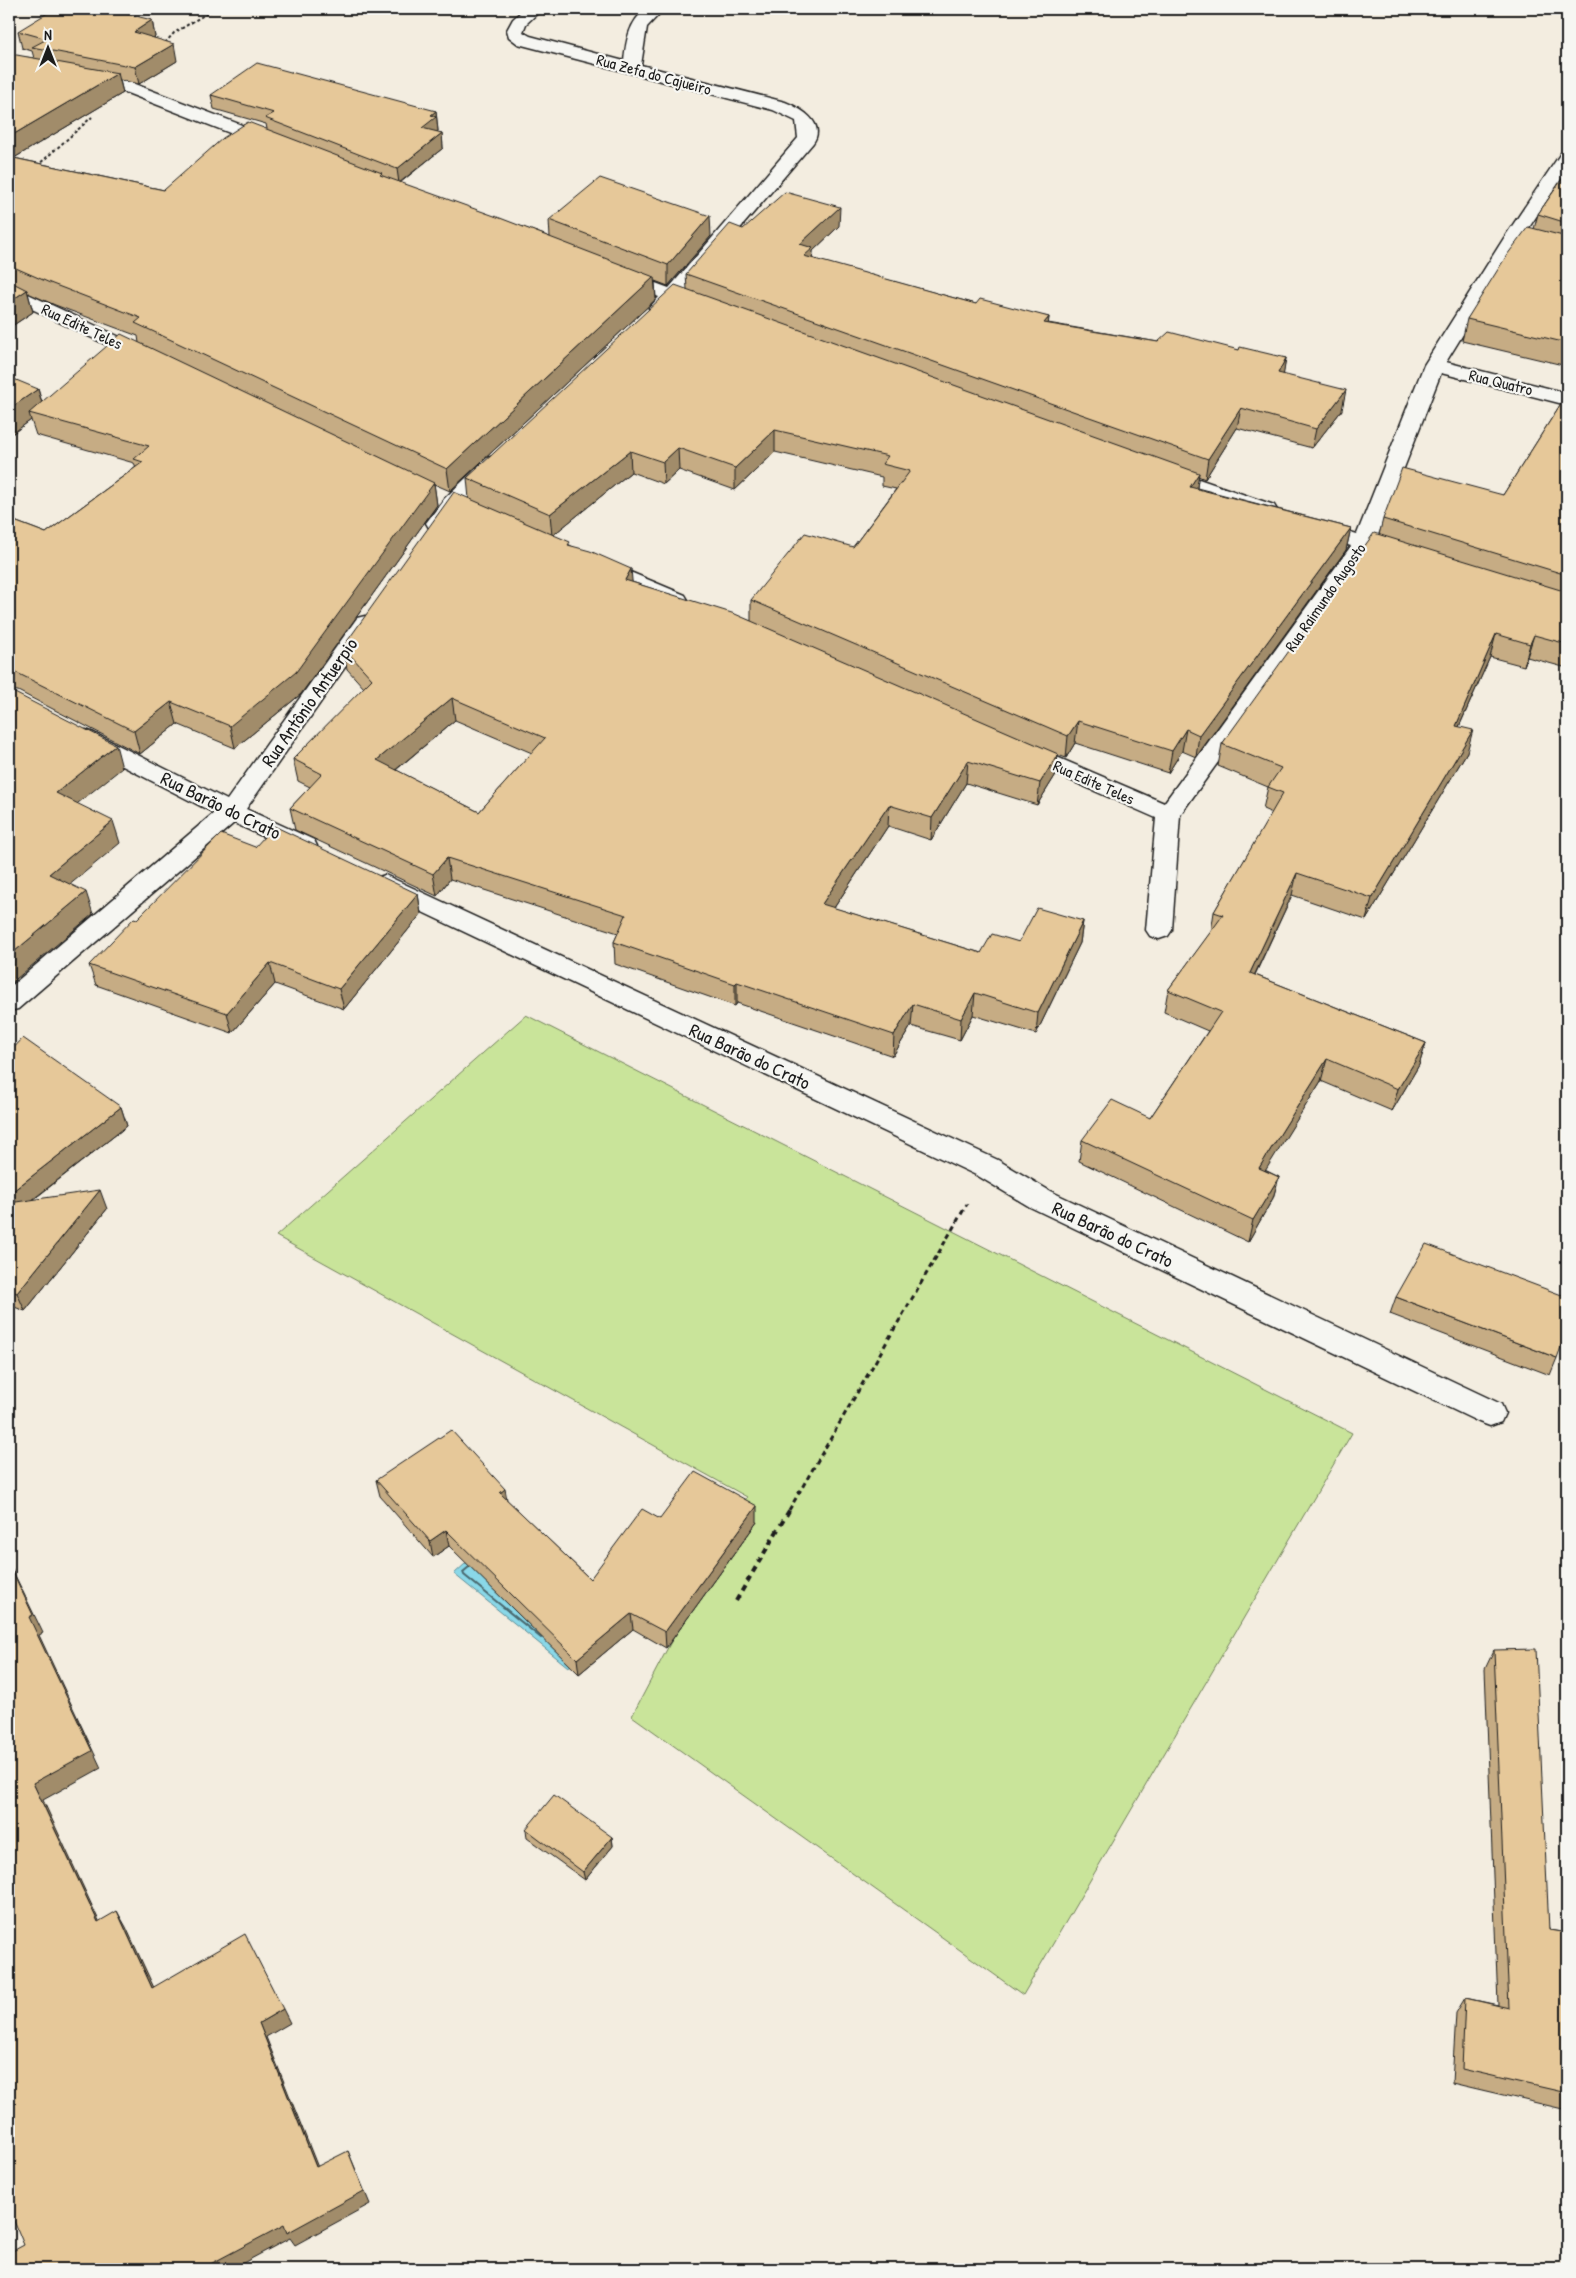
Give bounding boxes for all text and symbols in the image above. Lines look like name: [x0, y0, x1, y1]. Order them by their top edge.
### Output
north arrow: [22, 22, 72, 72]
text: N: [44, 25, 52, 44]
street label: Rua Zefa do Cajueiro: [594, 48, 714, 100]
street label: Rua Edite Teles: [38, 298, 126, 354]
street label: Rua Quatro: [1467, 363, 1536, 401]
street label: Rua Raimundo Augosto: [1279, 538, 1371, 656]
street label: Rua Antônio Antuerpio: [255, 632, 363, 772]
street label: Rua Edite Teles: [1050, 754, 1138, 810]
street label: Rua Barão do Crato: [157, 765, 286, 845]
street label: Rua Barão do Crato: [685, 1017, 815, 1096]
street label: Rua Barão do Crato: [1048, 1195, 1178, 1274]

